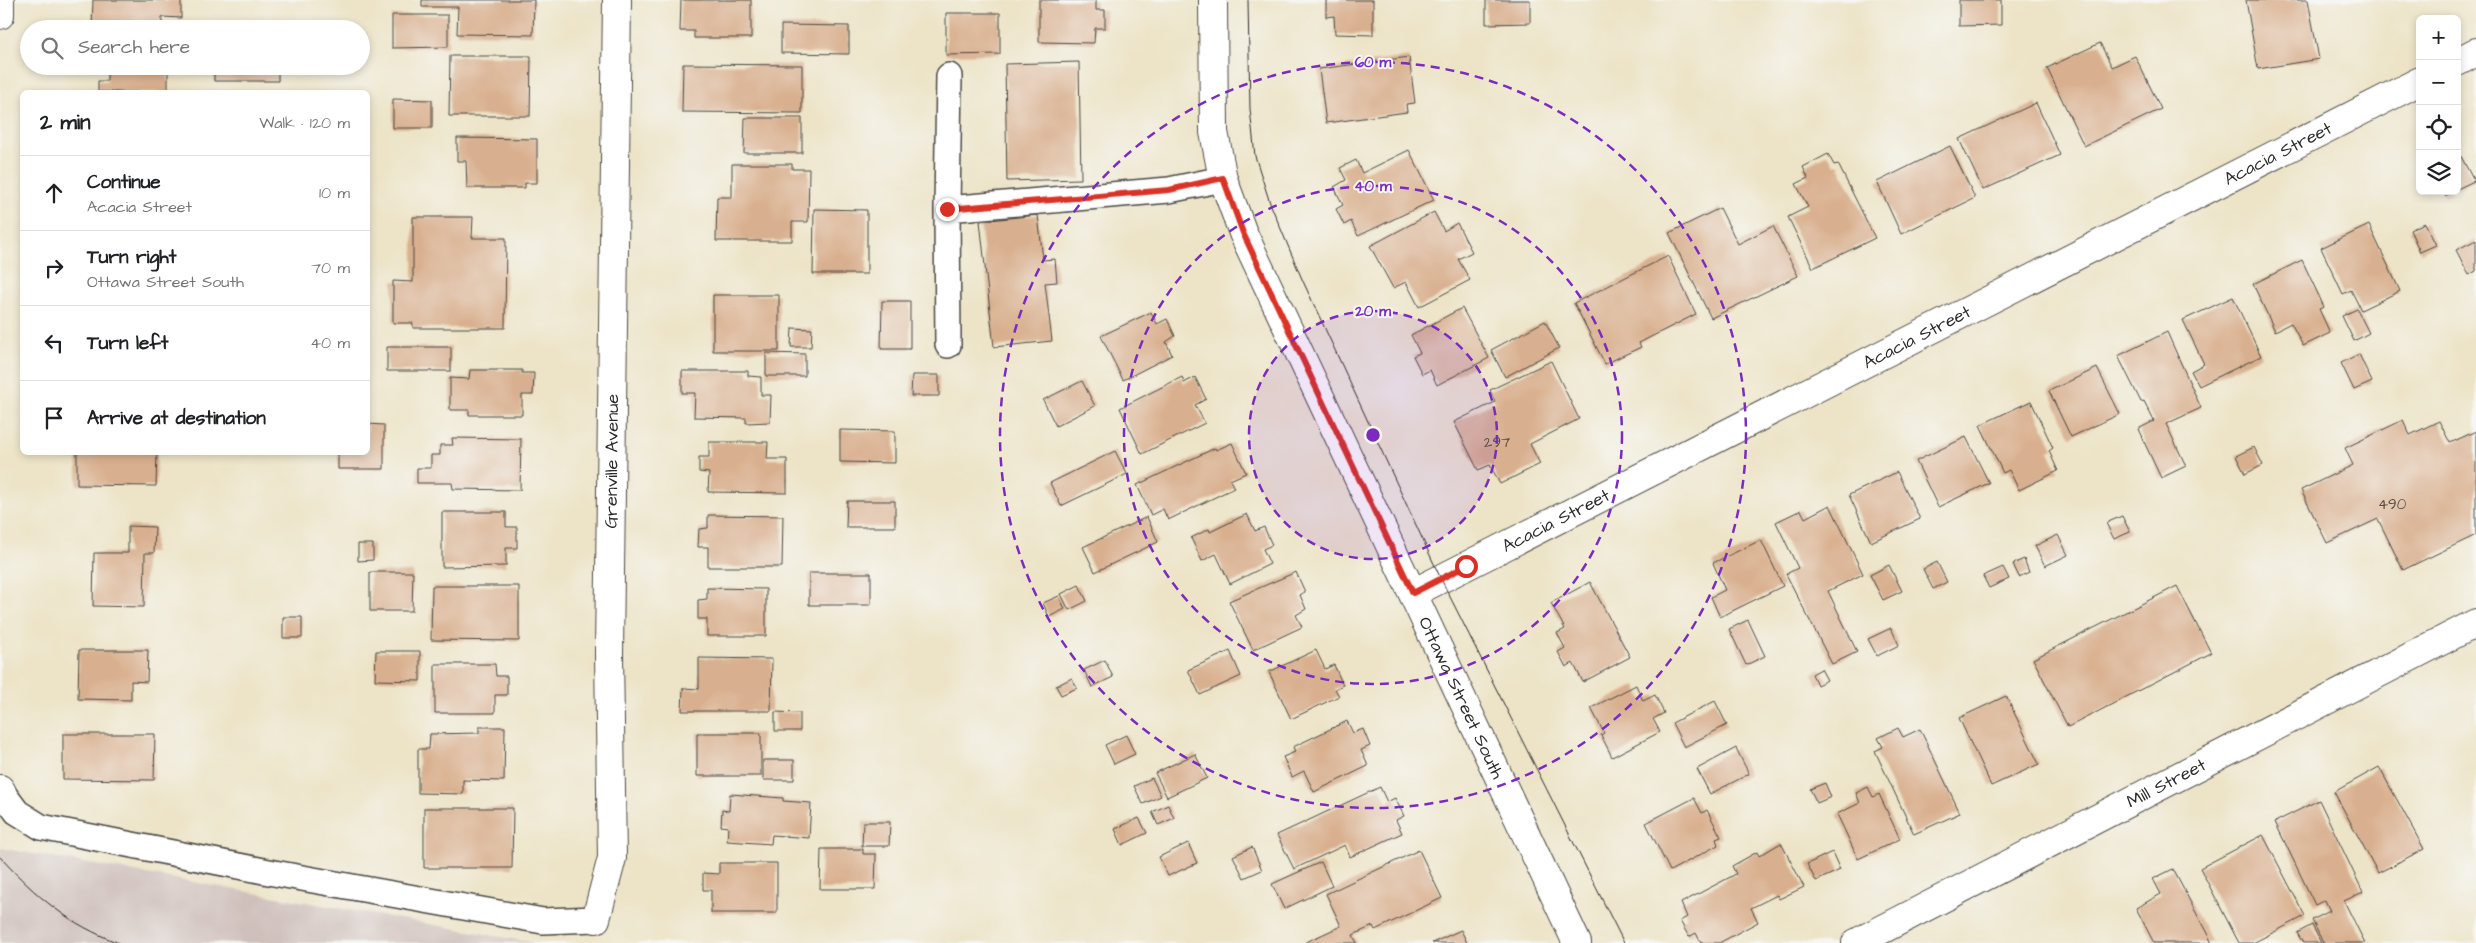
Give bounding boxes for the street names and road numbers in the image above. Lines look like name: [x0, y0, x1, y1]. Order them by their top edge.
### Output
street label: Acacia Street: [2220, 116, 2337, 192]
street label: Acacia Street: [1859, 299, 1976, 375]
street label: Grenville Avenue: [599, 394, 625, 528]
street label: Acacia Street: [1498, 483, 1615, 559]
street label: Ottawa Street South: [1412, 613, 1510, 783]
street label: Mill Street: [2122, 752, 2211, 814]

